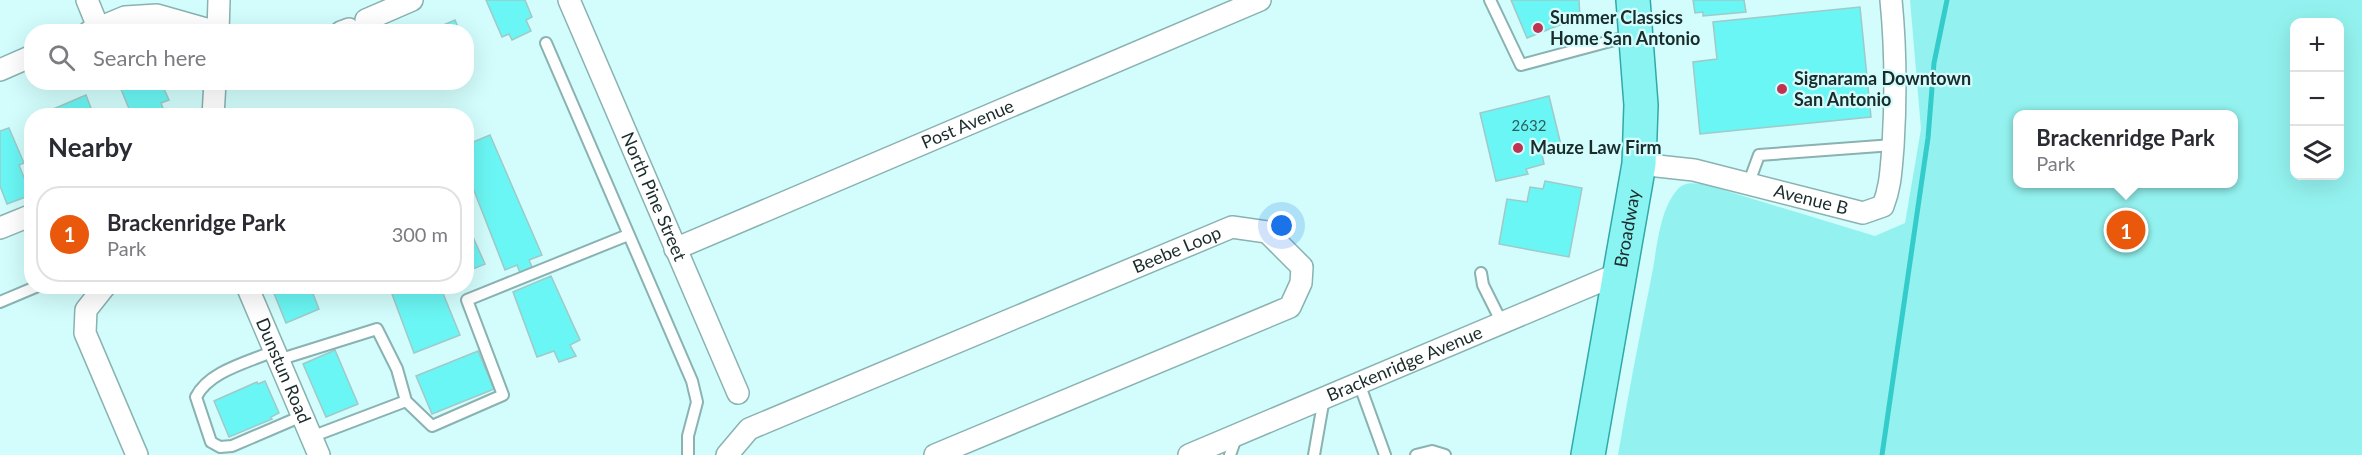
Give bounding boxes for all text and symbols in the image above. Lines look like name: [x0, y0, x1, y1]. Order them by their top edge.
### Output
place label: Summer Classics Home San Antonio: [1550, 6, 1700, 49]
map controls: [2290, 18, 2344, 180]
button: +: [2290, 18, 2344, 72]
marker: Summer Classics Home San Antonio: [1531, 21, 1545, 35]
search box: [24, 24, 474, 90]
icon: search: [45, 41, 78, 74]
text: Search here: [93, 44, 206, 71]
place label: Signarama Downtown San Antonio: [1794, 67, 1971, 110]
button: −: [2290, 72, 2344, 126]
marker: Signarama Downtown San Antonio: [1775, 82, 1789, 96]
street label: Post Avenue: [918, 94, 1017, 153]
popup: [2013, 110, 2238, 188]
house number: 2632: [1512, 116, 1546, 134]
text: Brackenridge Park: [2036, 124, 2215, 151]
button: layers: [2290, 126, 2344, 180]
street label: North Pine Street: [617, 128, 692, 264]
text: Nearby: [48, 131, 133, 163]
place label: Mauze Law Firm: [1530, 136, 1662, 158]
marker: Mauze Law Firm: [1511, 141, 1525, 155]
text: Park: [2036, 151, 2075, 175]
street label: Avenue B: [1772, 179, 1851, 219]
street label: Broadway: [1609, 187, 1644, 269]
pin: 1: [2106, 208, 2146, 252]
text: Brackenridge Park: [107, 209, 286, 236]
your location: [1267, 211, 1296, 240]
street label: Beebe Loop: [1129, 221, 1224, 277]
text: 1: [64, 222, 75, 246]
text: 300 m: [392, 222, 448, 246]
text: Park: [107, 236, 146, 260]
street label: Dunstun Road: [252, 314, 316, 426]
street label: Brackenridge Avenue: [1323, 320, 1485, 406]

